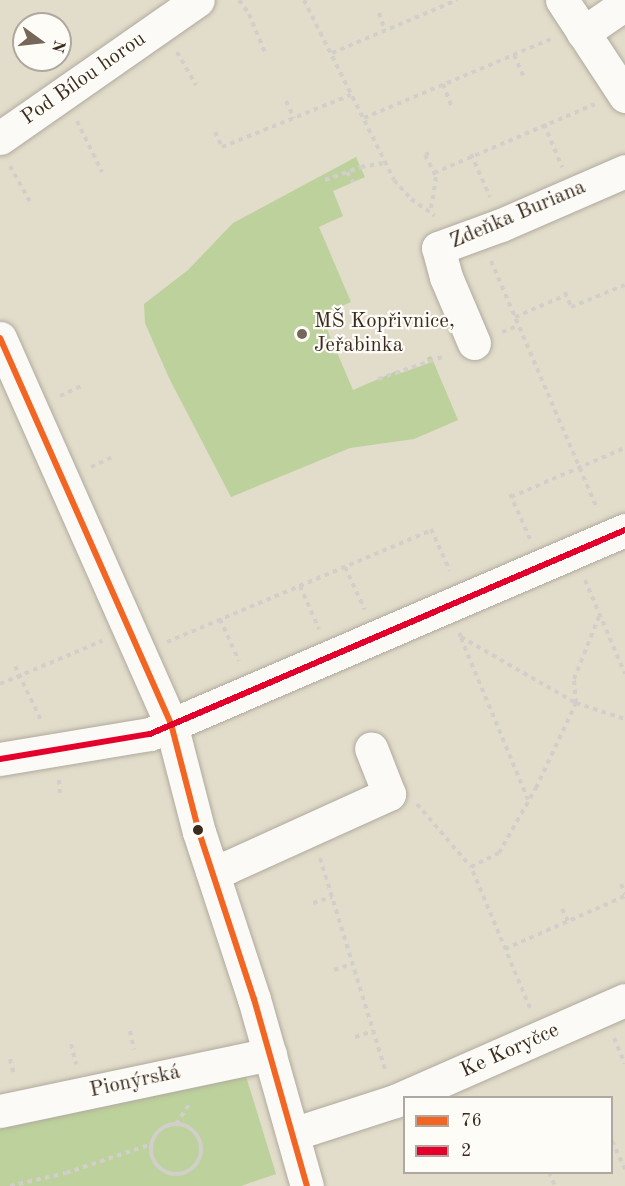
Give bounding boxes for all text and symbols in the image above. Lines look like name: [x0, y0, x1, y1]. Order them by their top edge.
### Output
north arrow: [12, 12, 72, 72]
street label: Pod Bílou horou: [17, 27, 151, 131]
text: N: [48, 38, 67, 54]
street label: Zdeňka Buriana: [446, 175, 590, 255]
place label: MŠ Kopřivnice, Jeřabinka: [314, 309, 455, 359]
marker: MŠ Kopřivnice, Jeřabinka: [295, 327, 309, 341]
unlabelled marker: [192, 824, 204, 836]
street label: Ke Koryčce: [457, 1018, 563, 1084]
street label: Pionýrská: [87, 1060, 183, 1104]
legend: [403, 1096, 613, 1174]
text: 76: [461, 1112, 482, 1130]
text: 2: [461, 1142, 471, 1160]

